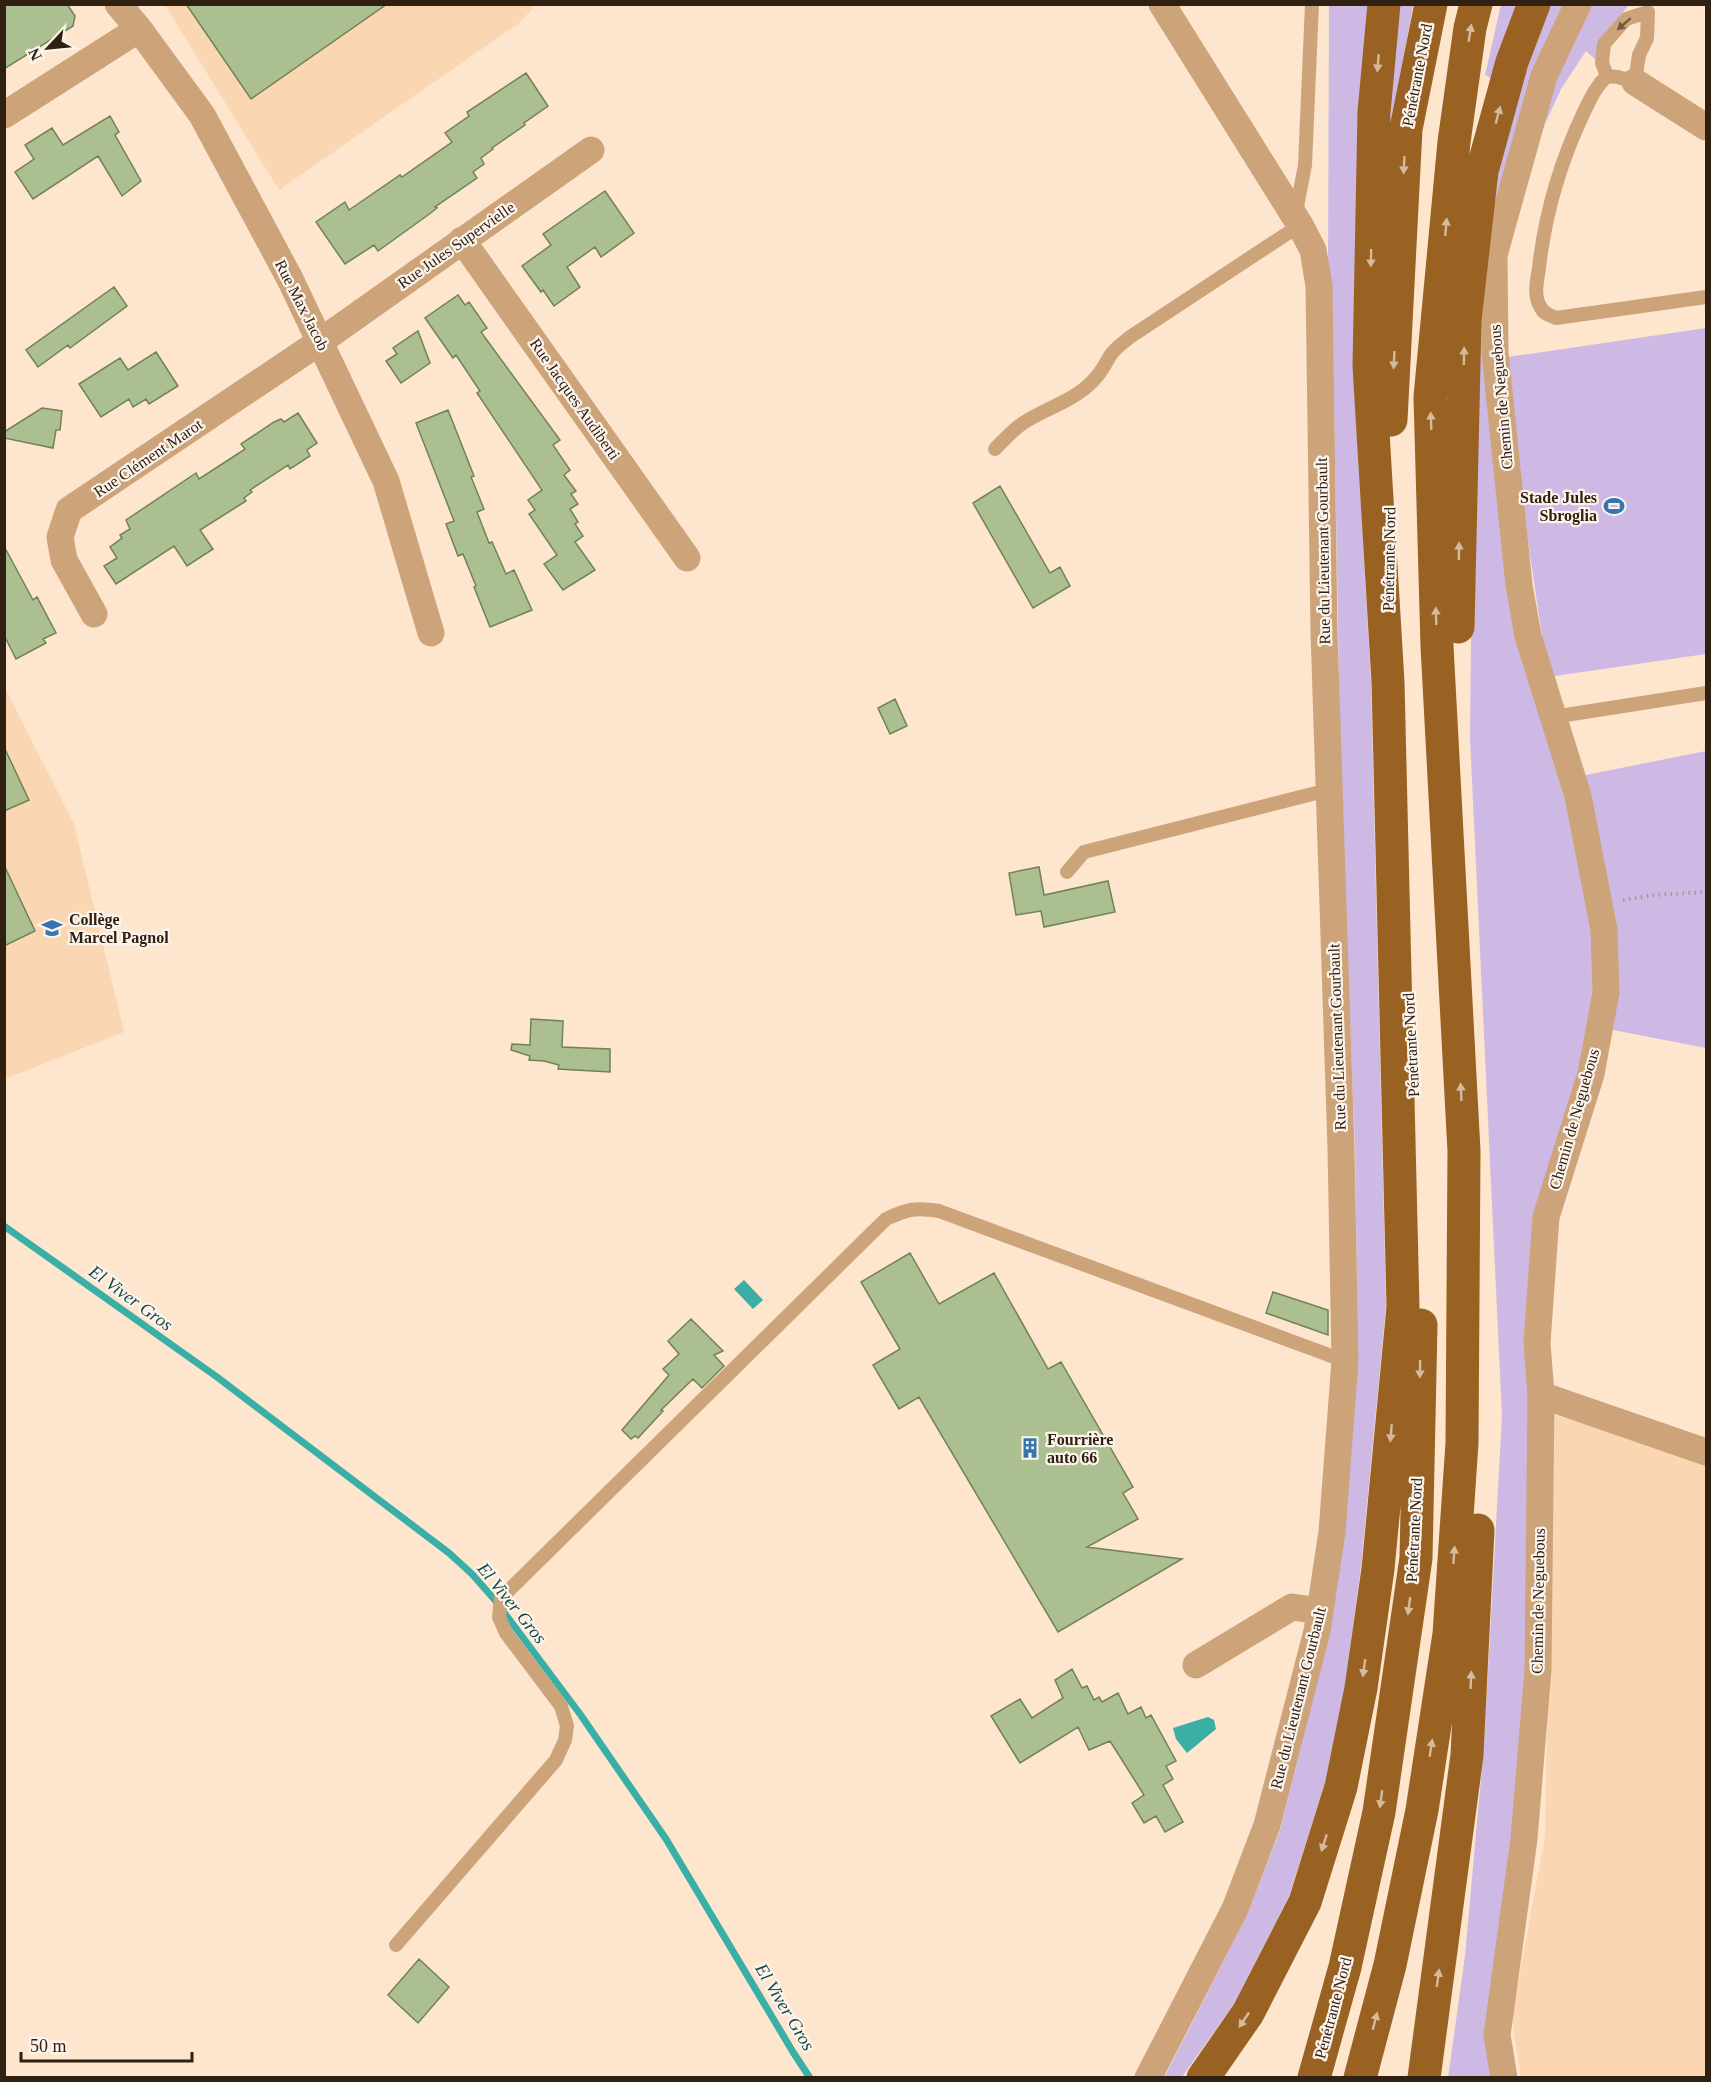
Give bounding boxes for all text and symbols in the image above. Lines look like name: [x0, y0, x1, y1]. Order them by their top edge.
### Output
one-way arrow: [1617, 17, 1632, 30]
north arrow: [18, 18, 78, 78]
street label: Pénétrante Nord: [1399, 22, 1435, 128]
one-way arrow: [1465, 23, 1474, 42]
text: N: [25, 45, 45, 63]
one-way arrow: [1373, 53, 1383, 72]
one-way arrow: [1494, 106, 1503, 124]
one-way arrow: [1399, 156, 1408, 175]
street label: Rue Jules Supervielle: [394, 198, 518, 293]
one-way arrow: [1441, 217, 1451, 236]
one-way arrow: [1367, 248, 1376, 267]
street label: Rue Max Jacob: [272, 257, 332, 353]
street label: Chemin de Neguebous: [1486, 324, 1517, 470]
street label: Rue Jacques Audiberti: [526, 335, 624, 464]
one-way arrow: [1459, 346, 1469, 365]
one-way arrow: [1389, 351, 1398, 370]
one-way arrow: [1426, 411, 1435, 430]
street label: Rue Clément Marot: [91, 415, 206, 501]
street label: Rue du Lieutenant Gourbault: [1313, 457, 1333, 645]
place label: Stade Jules Sbroglia: [1520, 489, 1597, 525]
sports icon: Stade Jules Sbroglia: [1602, 494, 1626, 518]
street label: Pénétrante Nord: [1380, 507, 1398, 611]
one-way arrow: [1454, 541, 1464, 560]
one-way arrow: [1432, 606, 1441, 625]
place label: Collège Marcel Pagnol: [69, 911, 169, 947]
school or university icon: Collège Marcel Pagnol: [40, 916, 64, 940]
street label: Rue du Lieutenant Gourbault: [1325, 943, 1349, 1131]
street label: Pénétrante Nord: [1400, 992, 1422, 1098]
street label: Chemin de Neguebous: [1546, 1047, 1603, 1192]
one-way arrow: [1456, 1083, 1466, 1102]
water label: El Viver Gros: [85, 1261, 177, 1335]
one-way arrow: [1415, 1360, 1425, 1379]
one-way arrow: [1386, 1423, 1396, 1442]
place label: Fourrière auto 66: [1047, 1431, 1113, 1466]
building icon: Fourrière auto 66: [1018, 1436, 1042, 1460]
street label: Pénétrante Nord: [1403, 1477, 1425, 1583]
street label: Chemin de Neguebous: [1528, 1528, 1549, 1674]
one-way arrow: [1450, 1545, 1459, 1564]
water label: El Viver Gros: [473, 1558, 551, 1647]
one-way arrow: [1404, 1596, 1413, 1615]
street label: Rue du Lieutenant Gourbault: [1267, 1605, 1329, 1791]
one-way arrow: [1360, 1659, 1369, 1678]
one-way arrow: [1466, 1670, 1475, 1689]
one-way arrow: [1427, 1738, 1436, 1757]
one-way arrow: [1376, 1789, 1385, 1808]
one-way arrow: [1318, 1834, 1328, 1852]
street label: Pénétrante Nord: [1311, 1955, 1355, 2061]
water label: El Viver Gros: [751, 1959, 819, 2054]
one-way arrow: [1433, 1968, 1442, 1987]
one-way arrow: [1238, 2011, 1249, 2028]
one-way arrow: [1371, 2012, 1380, 2030]
scale bar: [21, 2025, 192, 2063]
text: 50 m: [30, 2036, 67, 2056]

